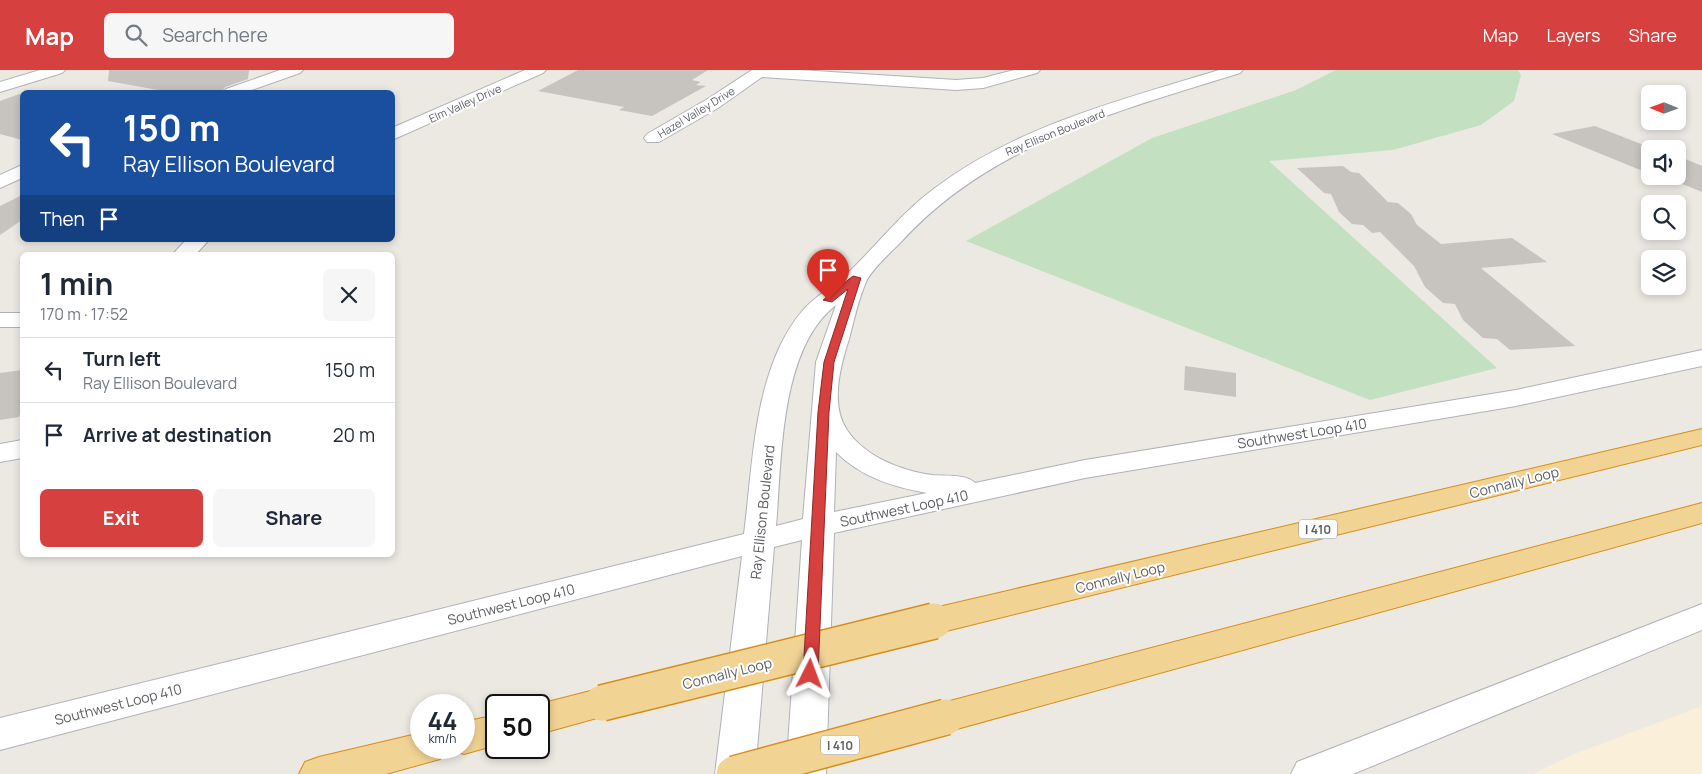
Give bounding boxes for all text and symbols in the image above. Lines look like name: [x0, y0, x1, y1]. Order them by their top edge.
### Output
search box: [104, 13, 454, 58]
text: Map: [25, 19, 74, 52]
icon: search: [122, 21, 150, 49]
text: Search here: [162, 22, 268, 48]
text: Map: [1483, 23, 1518, 47]
text: Layers: [1546, 23, 1600, 47]
text: Share: [1628, 23, 1677, 47]
street label: Elm Valley Drive: [426, 80, 504, 126]
street label: Hazel Valley Drive: [655, 83, 738, 141]
north arrow: [1641, 85, 1686, 130]
map controls: [1641, 85, 1686, 295]
text: 150 m: [123, 104, 220, 152]
street label: Ray Ellison Boulevard: [1003, 105, 1107, 159]
icon: left: [40, 110, 105, 175]
button: sound: [1641, 140, 1686, 185]
text: Ray Ellison Boulevard: [123, 149, 335, 179]
button: search: [1641, 195, 1686, 240]
icon: arrive: [95, 205, 123, 233]
text: Then: [40, 206, 85, 232]
pin: [807, 249, 849, 300]
button: layers: [1641, 250, 1686, 295]
icon: arrive: [814, 256, 842, 284]
text: 1 min: [40, 263, 113, 304]
button: close: [323, 269, 375, 321]
text: 170 m · 17:52: [40, 303, 128, 325]
text: Turn left: [83, 346, 161, 372]
icon: left: [40, 356, 68, 384]
text: 150 m: [325, 357, 375, 383]
text: Ray Ellison Boulevard: [83, 372, 237, 394]
street label: Southwest Loop 410: [1236, 413, 1368, 453]
icon: arrive: [40, 421, 68, 449]
text: Arrive at destination: [83, 422, 272, 448]
text: 20 m: [333, 422, 375, 448]
street label: Ray Ellison Boulevard: [745, 444, 779, 580]
street label: Connally Loop: [1467, 462, 1561, 502]
street label: Southwest Loop 410: [838, 485, 970, 531]
button: Exit: [40, 489, 203, 547]
button: Share: [213, 489, 375, 547]
road number: I 410: [1299, 519, 1337, 538]
street label: Connally Loop: [1073, 557, 1167, 597]
street label: Southwest Loop 410: [445, 579, 577, 629]
position arrow: [783, 647, 835, 699]
street label: Connally Loop: [680, 653, 774, 693]
street label: Southwest Loop 410: [52, 679, 184, 729]
speed limit sign: 50: [485, 694, 550, 759]
text: 44: [427, 703, 458, 738]
text: km/h: [429, 730, 456, 747]
road number: I 410: [821, 736, 859, 754]

